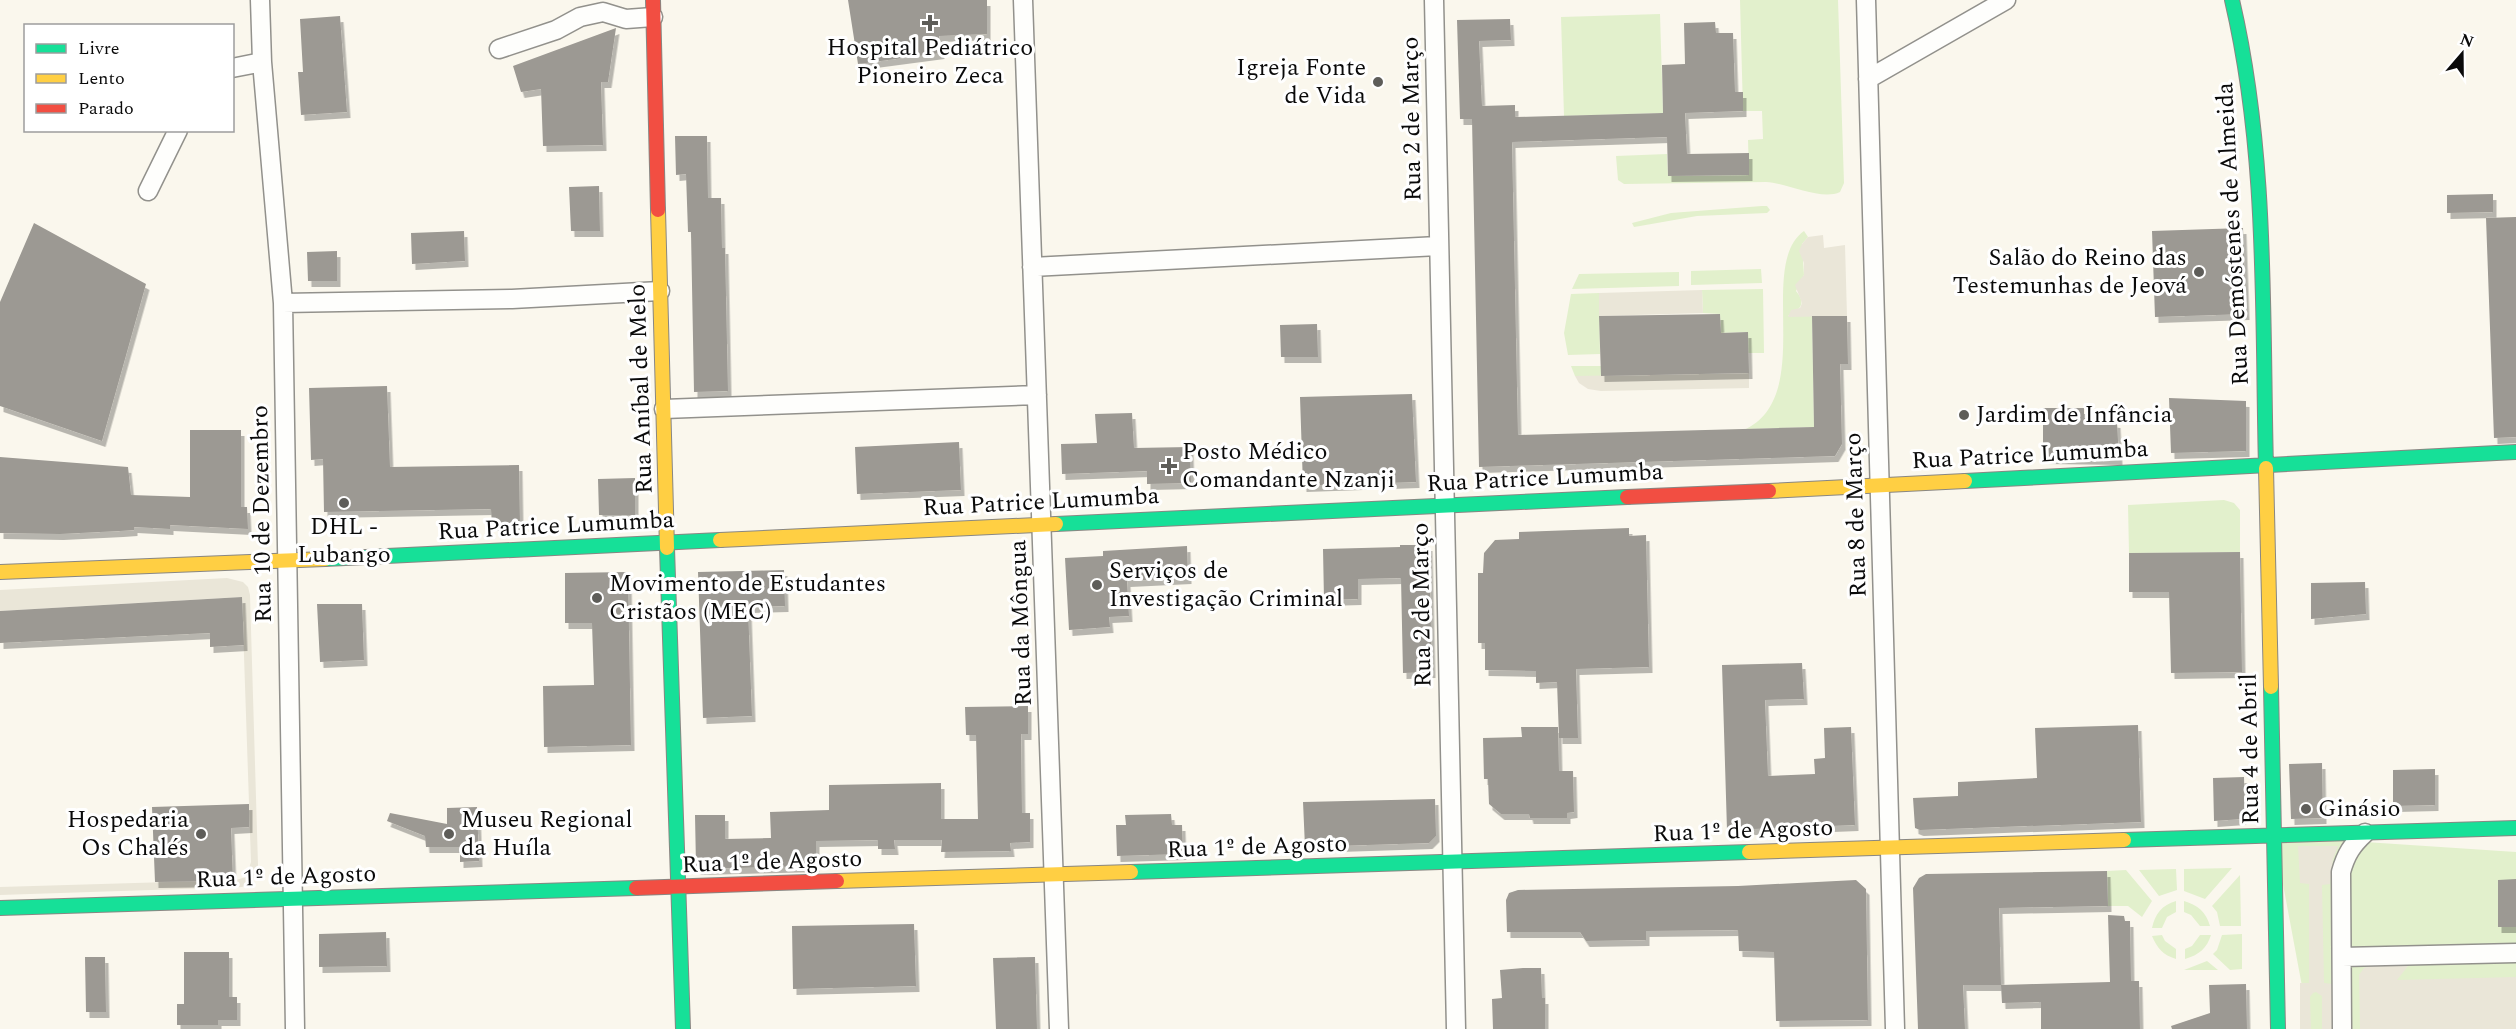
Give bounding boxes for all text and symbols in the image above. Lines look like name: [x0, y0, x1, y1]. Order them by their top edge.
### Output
marker: Hospital Pediátrico Pioneiro Zeca: [921, 14, 939, 32]
legend: [24, 24, 234, 132]
north arrow: [2432, 24, 2492, 84]
text: N: [2457, 27, 2477, 54]
place label: Hospital Pediátrico Pioneiro Zeca: [827, 30, 1033, 94]
text: Livre: [78, 35, 120, 62]
street label: Rua 2 de Março: [1393, 36, 1431, 202]
place label: Igreja Fonte de Vida: [1236, 50, 1366, 114]
text: Lento: [78, 65, 125, 92]
marker: Igreja Fonte de Vida: [1371, 75, 1385, 89]
street label: Rua Demóstenes de Almeida: [2207, 81, 2259, 387]
text: Parado: [78, 95, 134, 122]
place label: Salão do Reino das Testemunhas de Jeová: [1952, 240, 2187, 304]
marker: Salão do Reino das Testemunhas de Jeová: [2192, 265, 2206, 279]
street label: Rua Aníbal de Melo: [619, 283, 663, 495]
place label: Jardim de Infância: [1976, 397, 2173, 433]
street label: Rua 10 de Dezembro: [242, 405, 282, 623]
marker: Jardim de Infância: [1957, 408, 1971, 422]
street label: Rua Patrice Lumumba: [1911, 431, 2150, 479]
street label: Rua 8 de Março: [1835, 432, 1877, 598]
place label: Posto Médico Comandante Nzanji: [1182, 434, 1395, 498]
street label: Rua Patrice Lumumba: [1426, 454, 1665, 502]
marker: Posto Médico Comandante Nzanji: [1160, 457, 1178, 475]
street label: Rua Patrice Lumumba: [922, 478, 1161, 526]
marker: DHL - Lubango: [337, 496, 351, 510]
street label: Rua Patrice Lumumba: [437, 502, 676, 550]
place label: DHL - Lubango: [297, 509, 391, 573]
street label: Rua 2 de Março: [1403, 522, 1441, 688]
street label: Rua da Môngua: [1000, 539, 1042, 707]
place label: Serviços de Investigação Criminal: [1109, 553, 1343, 617]
place label: Movimento de Estudantes Cristãos (MEC): [609, 566, 886, 630]
marker: Serviços de Investigação Criminal: [1090, 578, 1104, 592]
marker: Movimento de Estudantes Cristãos (MEC): [590, 591, 604, 605]
street label: Rua 4 de Abril: [2231, 673, 2269, 825]
place label: Ginásio: [2318, 791, 2400, 827]
place label: Hospedaria Os Chalés: [67, 802, 189, 866]
place label: Museu Regional da Huíla: [461, 802, 633, 866]
marker: Ginásio: [2299, 802, 2313, 816]
street label: Rua 1º de Agosto: [1652, 810, 1834, 852]
street label: Rua 1º de Agosto: [1166, 826, 1348, 868]
marker: Hospedaria Os Chalés: [194, 827, 208, 841]
marker: Museu Regional da Huíla: [442, 827, 456, 841]
street label: Rua 1º de Agosto: [681, 841, 863, 883]
street label: Rua 1º de Agosto: [195, 856, 377, 898]

